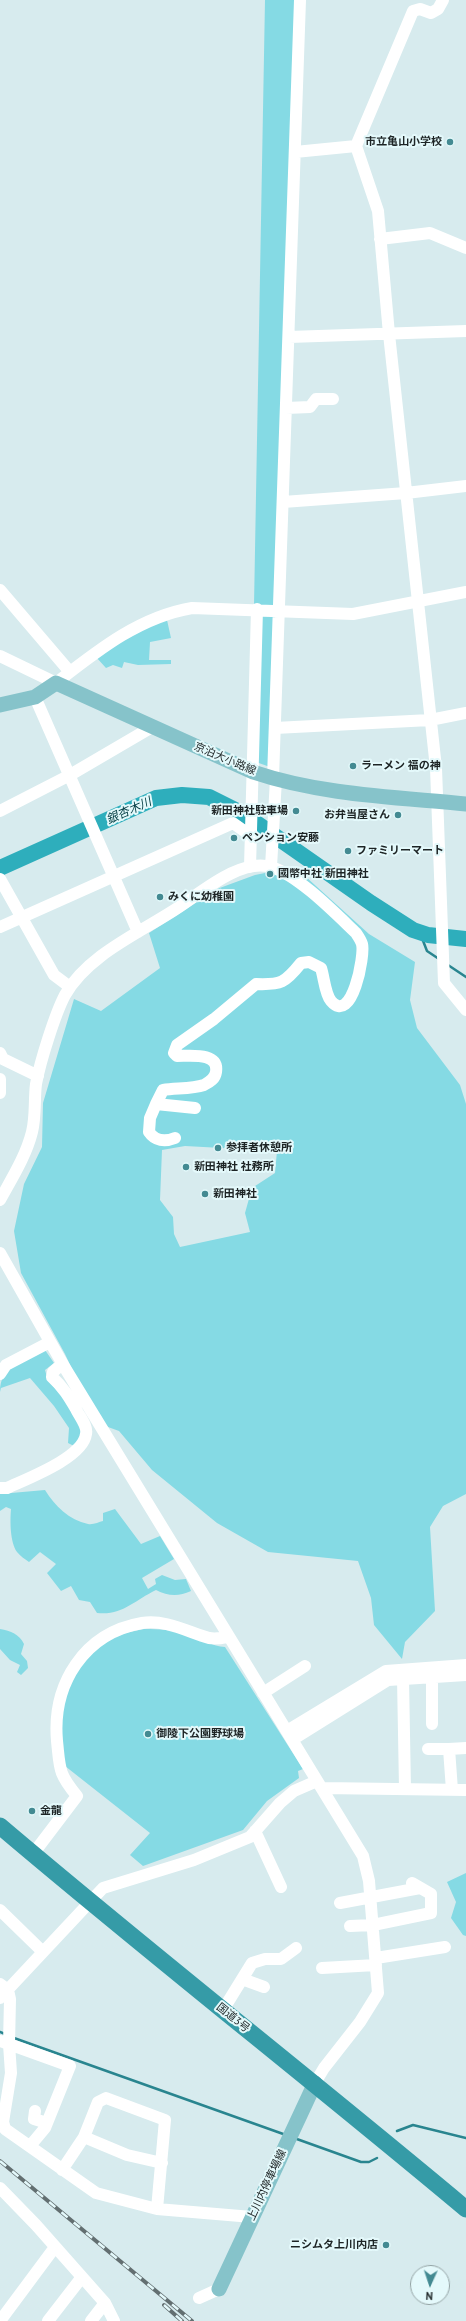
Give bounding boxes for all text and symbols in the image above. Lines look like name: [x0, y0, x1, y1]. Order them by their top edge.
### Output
place label: 市立亀山小学校: [365, 135, 442, 149]
marker: 市立亀山小学校: [445, 137, 455, 147]
street label: 京泊大小路線: [192, 740, 258, 778]
place label: ラーメン 福の神: [361, 759, 441, 773]
marker: ラーメン 福の神: [348, 761, 358, 771]
water label: 銀杏木川: [104, 795, 154, 827]
place label: 新田神社駐車場: [211, 804, 288, 818]
marker: 新田神社駐車場: [291, 806, 301, 816]
place label: お弁当屋さん: [324, 808, 390, 822]
marker: お弁当屋さん: [393, 810, 403, 820]
place label: ペンション安藤: [242, 831, 319, 845]
marker: ペンション安藤: [229, 833, 239, 843]
place label: ファミリーマート: [356, 844, 444, 858]
marker: ファミリーマート: [343, 846, 353, 856]
place label: 國幣中社 新田神社: [278, 867, 369, 881]
marker: 國幣中社 新田神社: [265, 869, 275, 879]
place label: みくに幼稚園: [168, 890, 234, 904]
marker: みくに幼稚園: [155, 892, 165, 902]
place label: 参拝者休憩所: [226, 1141, 292, 1155]
marker: 参拝者休憩所: [213, 1143, 223, 1153]
place label: 新田神社 社務所: [194, 1160, 274, 1174]
marker: 新田神社 社務所: [181, 1162, 191, 1172]
place label: 新田神社: [213, 1187, 257, 1201]
marker: 新田神社: [200, 1189, 210, 1199]
place label: 御陵下公園野球場: [156, 1727, 244, 1741]
marker: 御陵下公園野球場: [143, 1729, 153, 1739]
place label: 金龍: [40, 1804, 62, 1818]
marker: 金龍: [27, 1806, 37, 1816]
street label: 国道3号: [214, 2001, 252, 2035]
street label: 上川内停車場線: [245, 2147, 289, 2223]
place label: ニシムタ上川内店: [290, 2238, 378, 2252]
marker: ニシムタ上川内店: [381, 2240, 391, 2250]
north arrow: [410, 2265, 450, 2305]
text: N: [425, 2289, 433, 2303]

